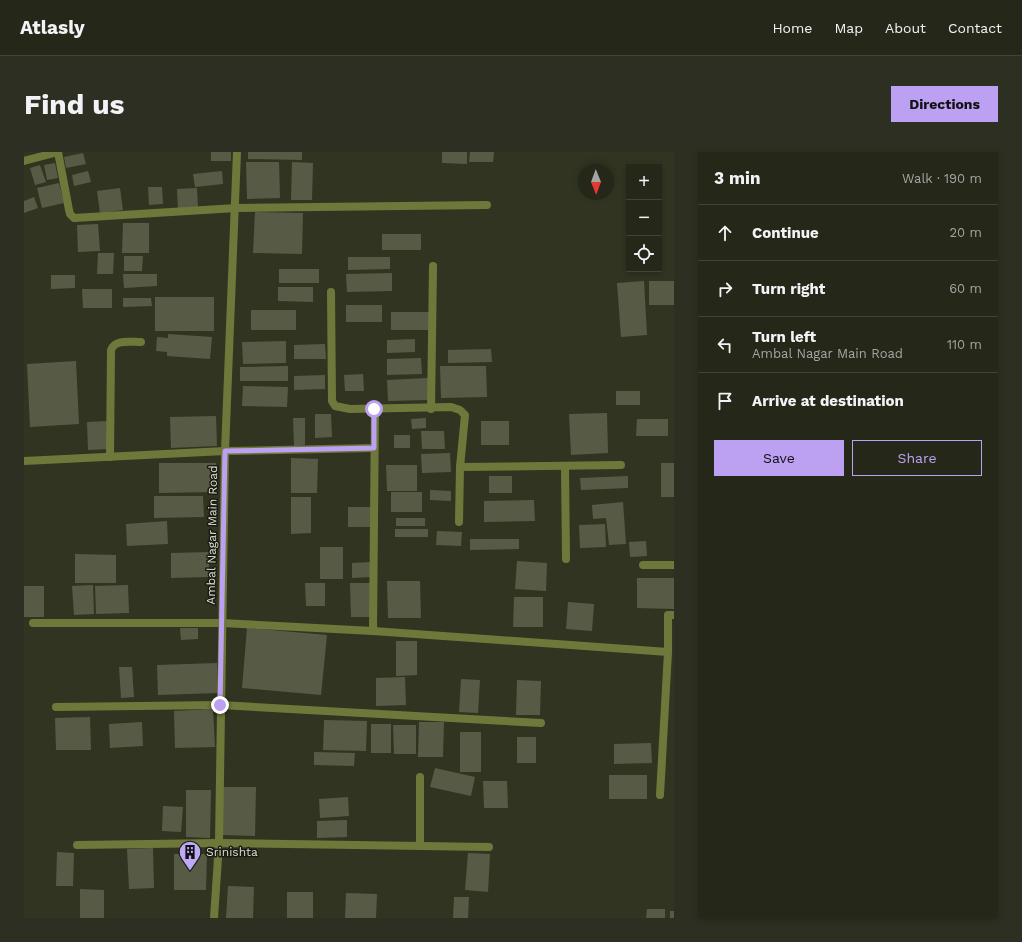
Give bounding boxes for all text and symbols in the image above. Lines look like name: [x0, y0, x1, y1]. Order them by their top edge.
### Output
text: Atlasly: [20, 16, 85, 39]
text: Home: [772, 20, 812, 36]
text: Map: [834, 20, 863, 36]
text: About: [885, 20, 926, 36]
text: Contact: [948, 20, 1002, 36]
button: Directions: [891, 86, 998, 122]
text: Find us: [24, 88, 124, 121]
north arrow: [578, 164, 614, 200]
map controls: [626, 164, 662, 272]
button: +: [626, 164, 662, 200]
text: 3 min: [714, 168, 760, 188]
text: Walk · 190 m: [902, 171, 982, 186]
button: −: [626, 200, 662, 236]
icon: ahead: [714, 222, 736, 244]
text: Continue: [752, 224, 819, 242]
text: 20 m: [950, 225, 982, 240]
button: locate: [626, 236, 662, 272]
icon: right: [714, 278, 736, 300]
text: Turn right: [752, 280, 825, 298]
text: 60 m: [949, 281, 982, 296]
text: Turn left: [752, 328, 816, 346]
icon: left: [714, 334, 736, 356]
text: 110 m: [947, 337, 982, 352]
text: Ambal Nagar Main Road: [752, 346, 903, 361]
icon: arrive: [714, 390, 736, 412]
text: Arrive at destination: [752, 392, 904, 410]
route start: [365, 400, 383, 418]
button: Save: [714, 440, 844, 476]
button: Share: [852, 440, 982, 476]
street label: Ambal Nagar Main Road: [204, 465, 220, 605]
route end: [211, 696, 229, 714]
building icon: Srinishta: [177, 839, 203, 872]
place label: Srinishta: [206, 845, 258, 859]

